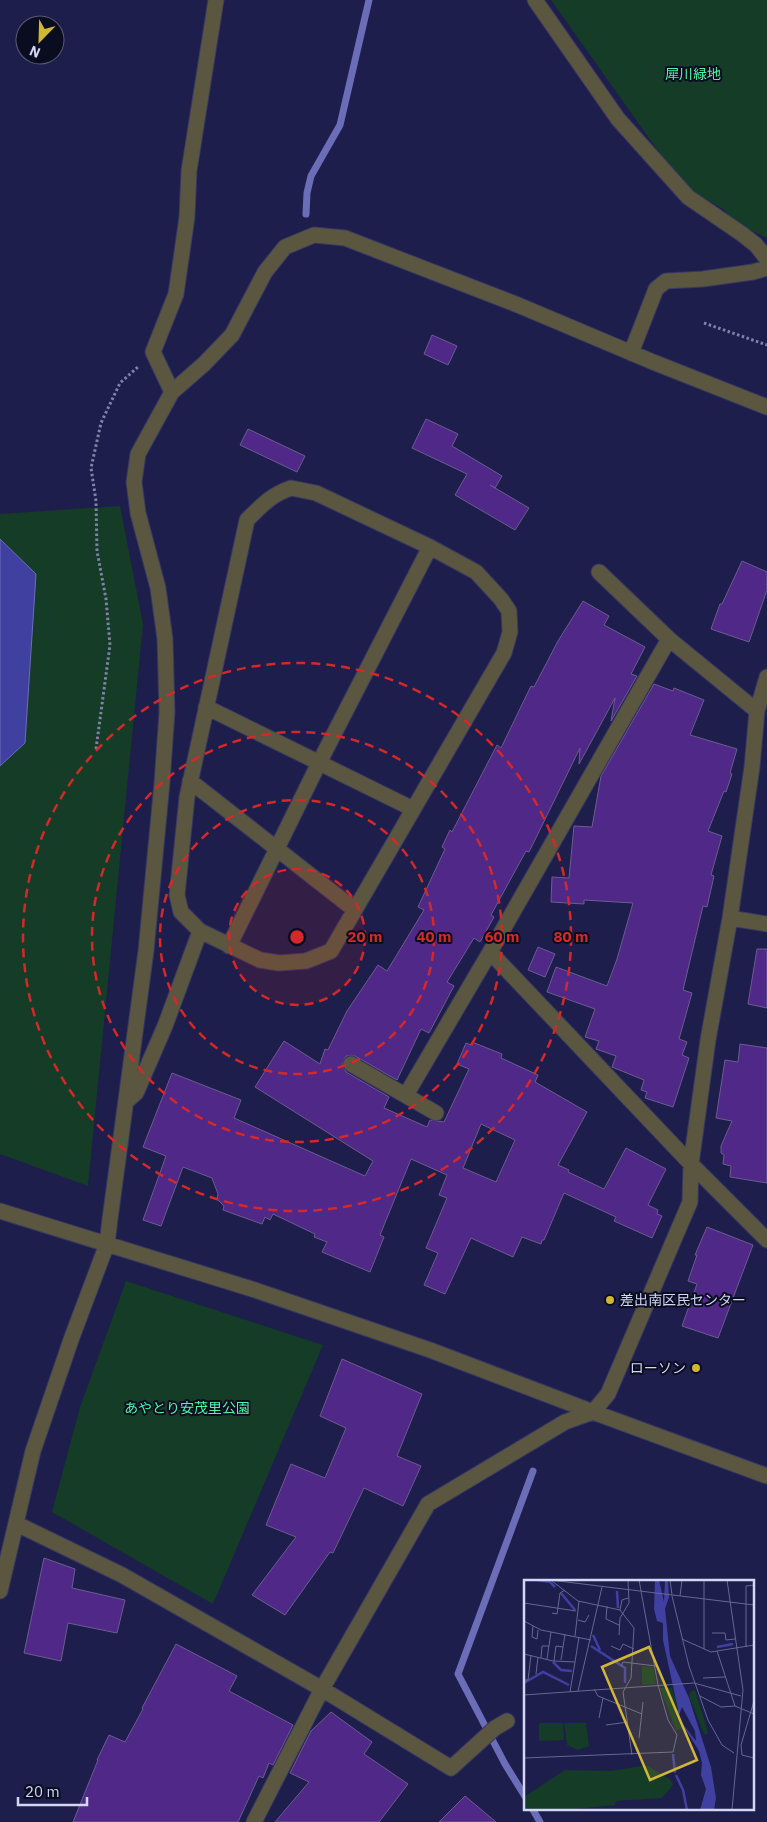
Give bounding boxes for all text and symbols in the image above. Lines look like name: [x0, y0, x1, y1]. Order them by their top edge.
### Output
north arrow: [15, 15, 65, 65]
text: N: [27, 42, 43, 62]
park label: 犀川緑地: [665, 65, 721, 83]
text: 20 m: [348, 927, 382, 946]
text: 40 m: [417, 927, 451, 946]
text: 60 m: [485, 927, 519, 946]
text: 80 m: [554, 927, 588, 946]
centre of rings: [288, 928, 306, 946]
place label: 差出南区民センター: [620, 1291, 746, 1309]
marker: 差出南区民センター: [604, 1294, 616, 1306]
place label: ローソン: [630, 1359, 686, 1377]
marker: ローソン: [690, 1362, 702, 1374]
park label: あやとり安茂里公園: [124, 1399, 250, 1417]
inset map: [524, 1580, 754, 1810]
scale bar: [18, 1774, 86, 1806]
text: 20 m: [25, 1782, 60, 1801]

